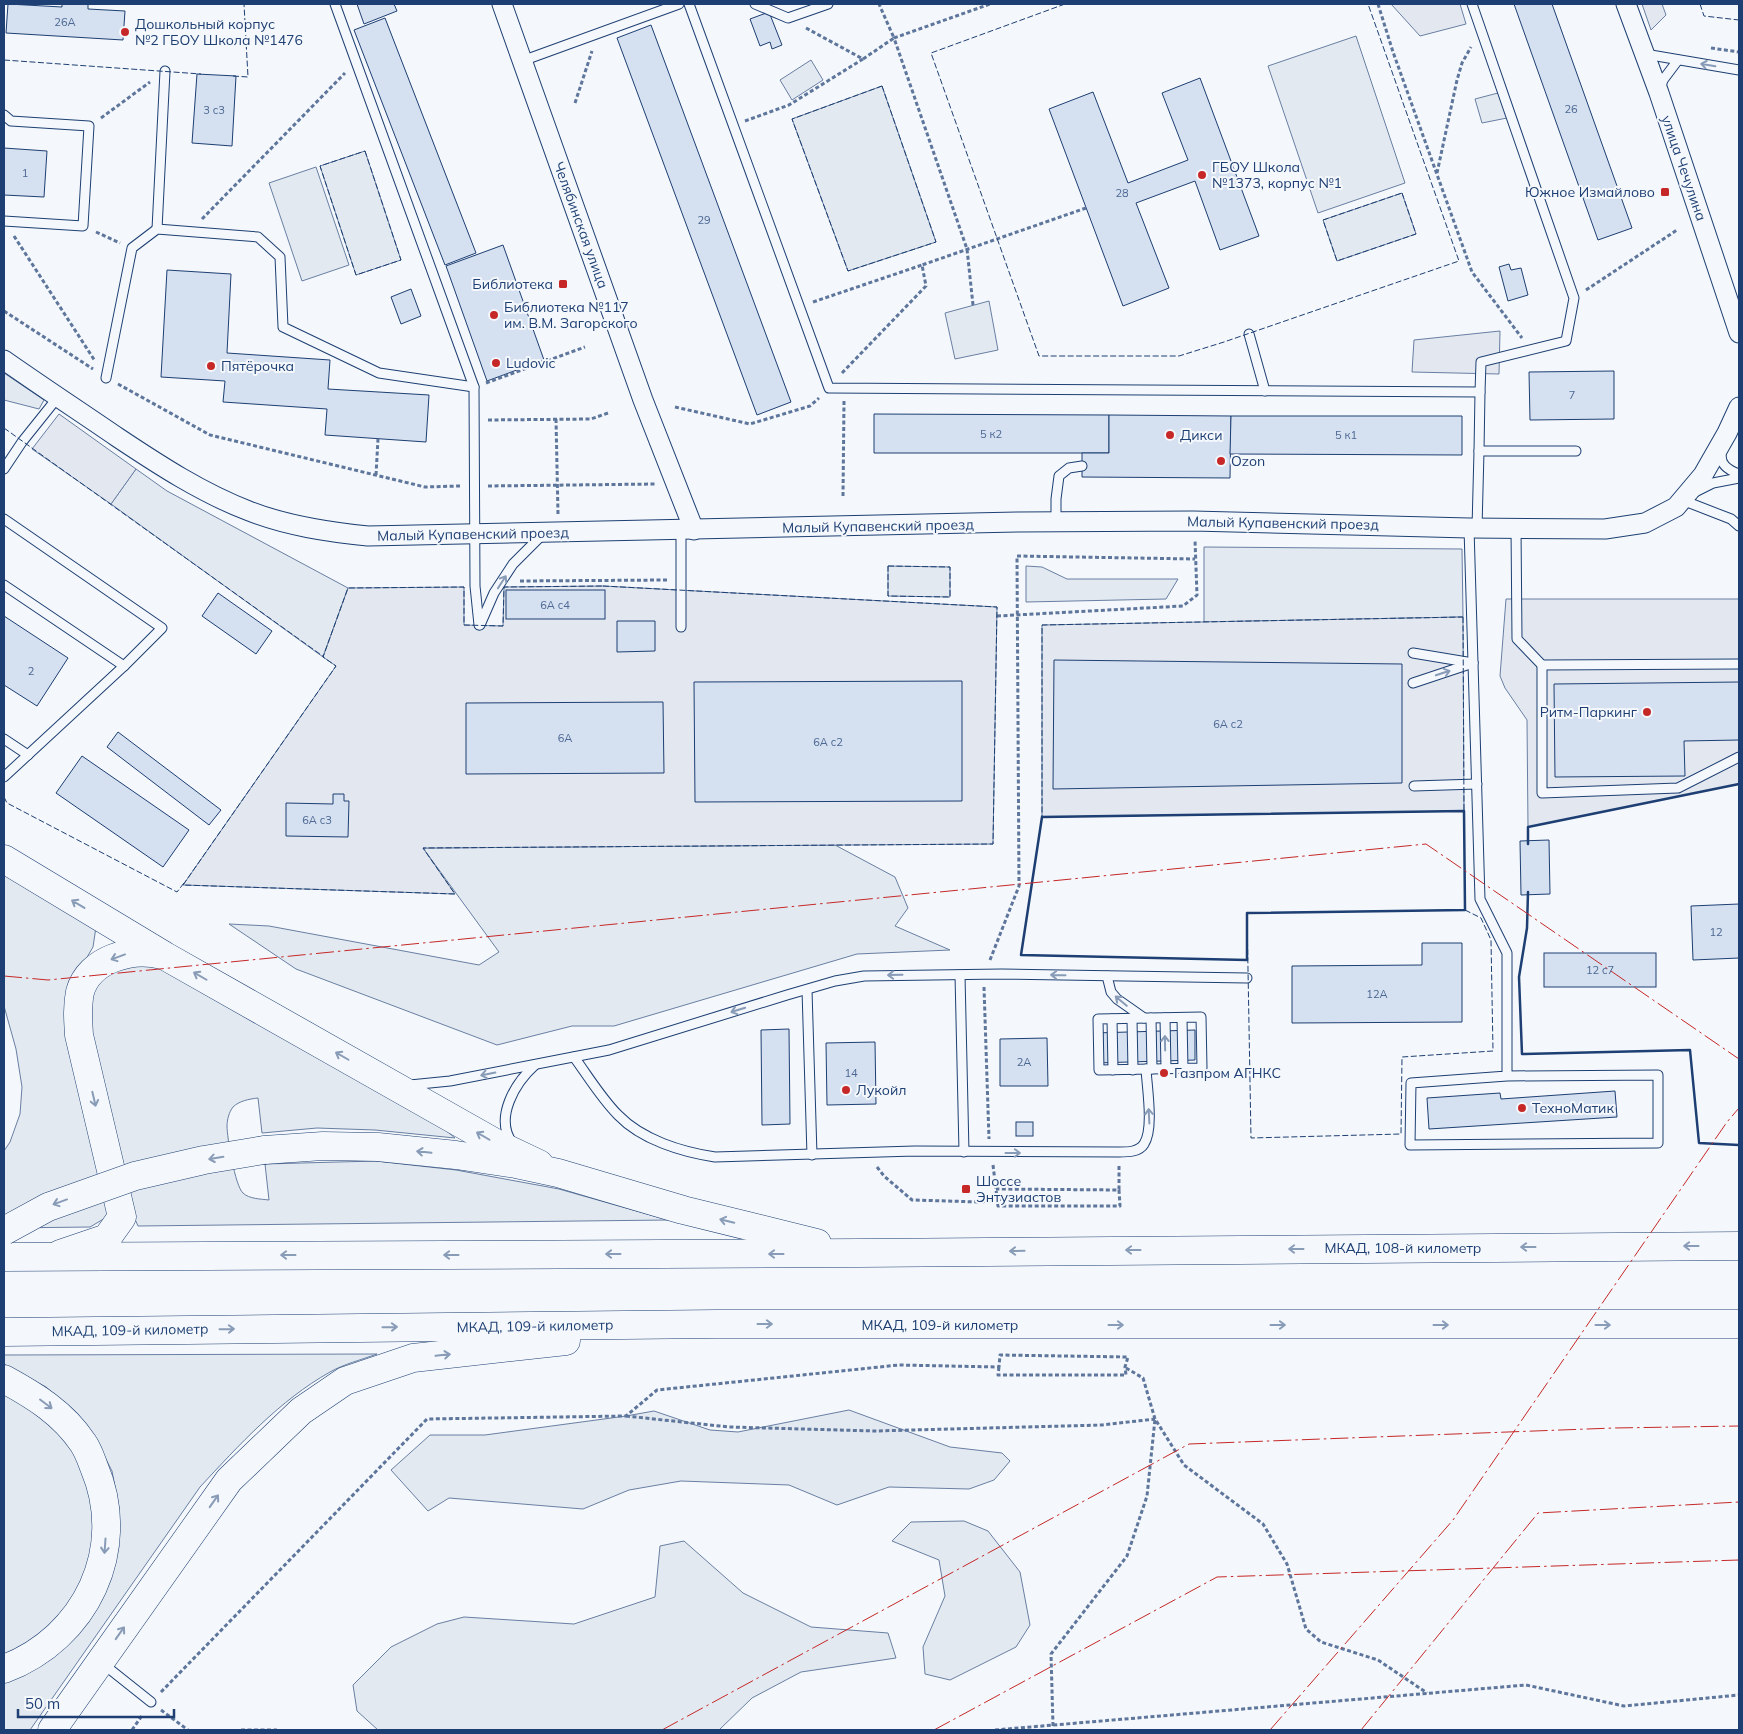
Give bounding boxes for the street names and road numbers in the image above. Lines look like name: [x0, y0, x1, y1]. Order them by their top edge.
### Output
street label: улица Чечулина: [1658, 113, 1710, 223]
street label: Челябинская улица: [550, 159, 612, 291]
street label: Малый Купавенский проезд: [1187, 512, 1380, 534]
street label: Малый Купавенский проезд: [782, 515, 975, 537]
street label: Малый Купавенский проезд: [377, 523, 570, 545]
street label: МКАД, 108-й километр: [1325, 1239, 1481, 1257]
street label: МКАД, 109-й километр: [456, 1316, 614, 1336]
street label: МКАД, 109-й километр: [862, 1316, 1018, 1334]
street label: МКАД, 109-й километр: [51, 1320, 209, 1340]

